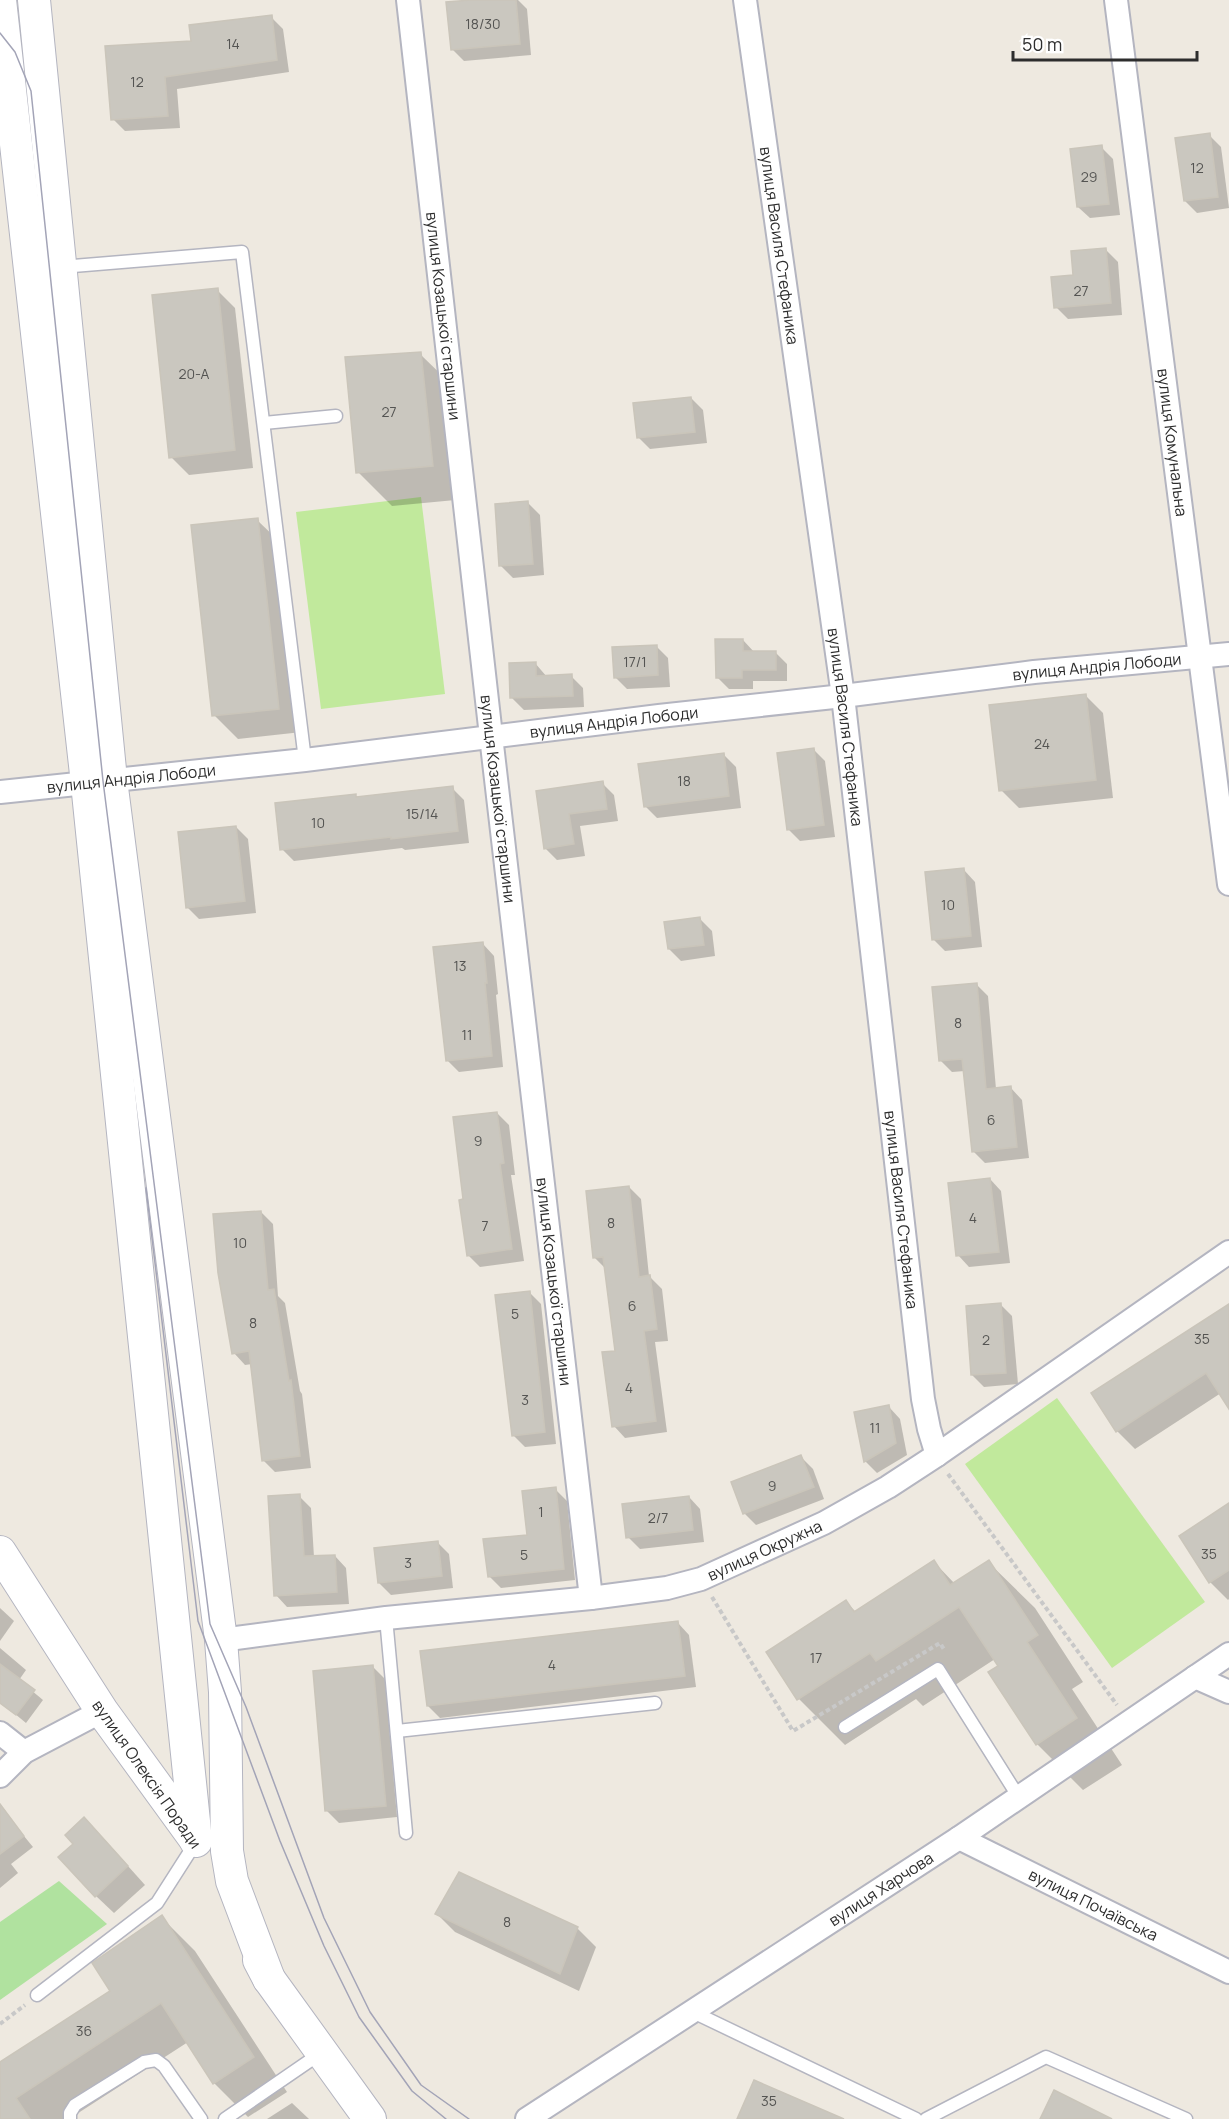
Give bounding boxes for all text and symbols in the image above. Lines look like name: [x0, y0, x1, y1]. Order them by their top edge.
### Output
house number: 18/30: [465, 14, 501, 33]
scale bar: [1013, 24, 1198, 62]
text: 50 m: [1022, 32, 1062, 56]
house number: 14: [226, 34, 240, 53]
house number: 12: [130, 72, 144, 91]
street label: вулиця Василя Стефаника: [755, 145, 804, 346]
house number: 12: [1190, 158, 1204, 177]
house number: 29: [1081, 167, 1097, 186]
street label: вулиця Козацької старшини: [421, 211, 466, 421]
house number: 27: [1073, 281, 1089, 300]
house number: 20-А: [179, 364, 210, 383]
street label: вулиця Комунальна: [1152, 367, 1193, 518]
house number: 27: [381, 402, 397, 421]
street label: вулиця Василя Стефаника: [823, 626, 869, 827]
street label: вулиця Андрія Лободи: [1011, 647, 1182, 686]
house number: 17/1: [623, 652, 647, 671]
street label: вулиця Козацької старшини: [475, 694, 521, 904]
street label: вулиця Андрія Лободи: [528, 701, 699, 743]
house number: 24: [1034, 734, 1050, 753]
street label: вулиця Андрія Лободи: [46, 758, 217, 798]
house number: 18: [677, 771, 691, 790]
house number: 15/14: [406, 804, 438, 823]
house number: 10: [311, 813, 325, 832]
house number: 10: [941, 895, 955, 914]
house number: 13: [453, 956, 467, 975]
house number: 8: [954, 1013, 962, 1032]
house number: 11: [462, 1025, 472, 1044]
street label: вулиця Василя Стефаника: [879, 1109, 924, 1310]
house number: 6: [987, 1110, 995, 1129]
house number: 9: [474, 1131, 482, 1150]
street label: вулиця Козацької старшини: [531, 1176, 577, 1387]
house number: 4: [969, 1208, 977, 1227]
house number: 8: [607, 1213, 615, 1232]
house number: 7: [481, 1216, 489, 1235]
house number: 10: [233, 1233, 247, 1252]
house number: 6: [628, 1296, 636, 1315]
house number: 5: [511, 1304, 519, 1323]
house number: 8: [249, 1313, 257, 1332]
house number: 35: [1194, 1329, 1210, 1348]
house number: 2: [982, 1330, 990, 1349]
house number: 4: [625, 1378, 633, 1397]
house number: 3: [521, 1390, 529, 1409]
house number: 11: [870, 1418, 880, 1437]
house number: 9: [768, 1476, 776, 1495]
house number: 1: [538, 1502, 544, 1521]
house number: 2/7: [648, 1508, 668, 1527]
street label: вулиця Окружна: [704, 1514, 825, 1586]
house number: 35: [1201, 1544, 1217, 1563]
house number: 5: [520, 1545, 528, 1564]
house number: 3: [404, 1553, 412, 1572]
house number: 17: [810, 1648, 822, 1667]
house number: 4: [548, 1655, 556, 1674]
street label: вулиця Олексія Поради: [87, 1695, 207, 1853]
street label: вулиця Харчова: [824, 1847, 937, 1931]
street label: вулиця Почаївська: [1025, 1863, 1162, 1946]
house number: 8: [503, 1912, 511, 1931]
house number: 36: [76, 2021, 92, 2040]
house number: 35: [761, 2091, 777, 2110]

